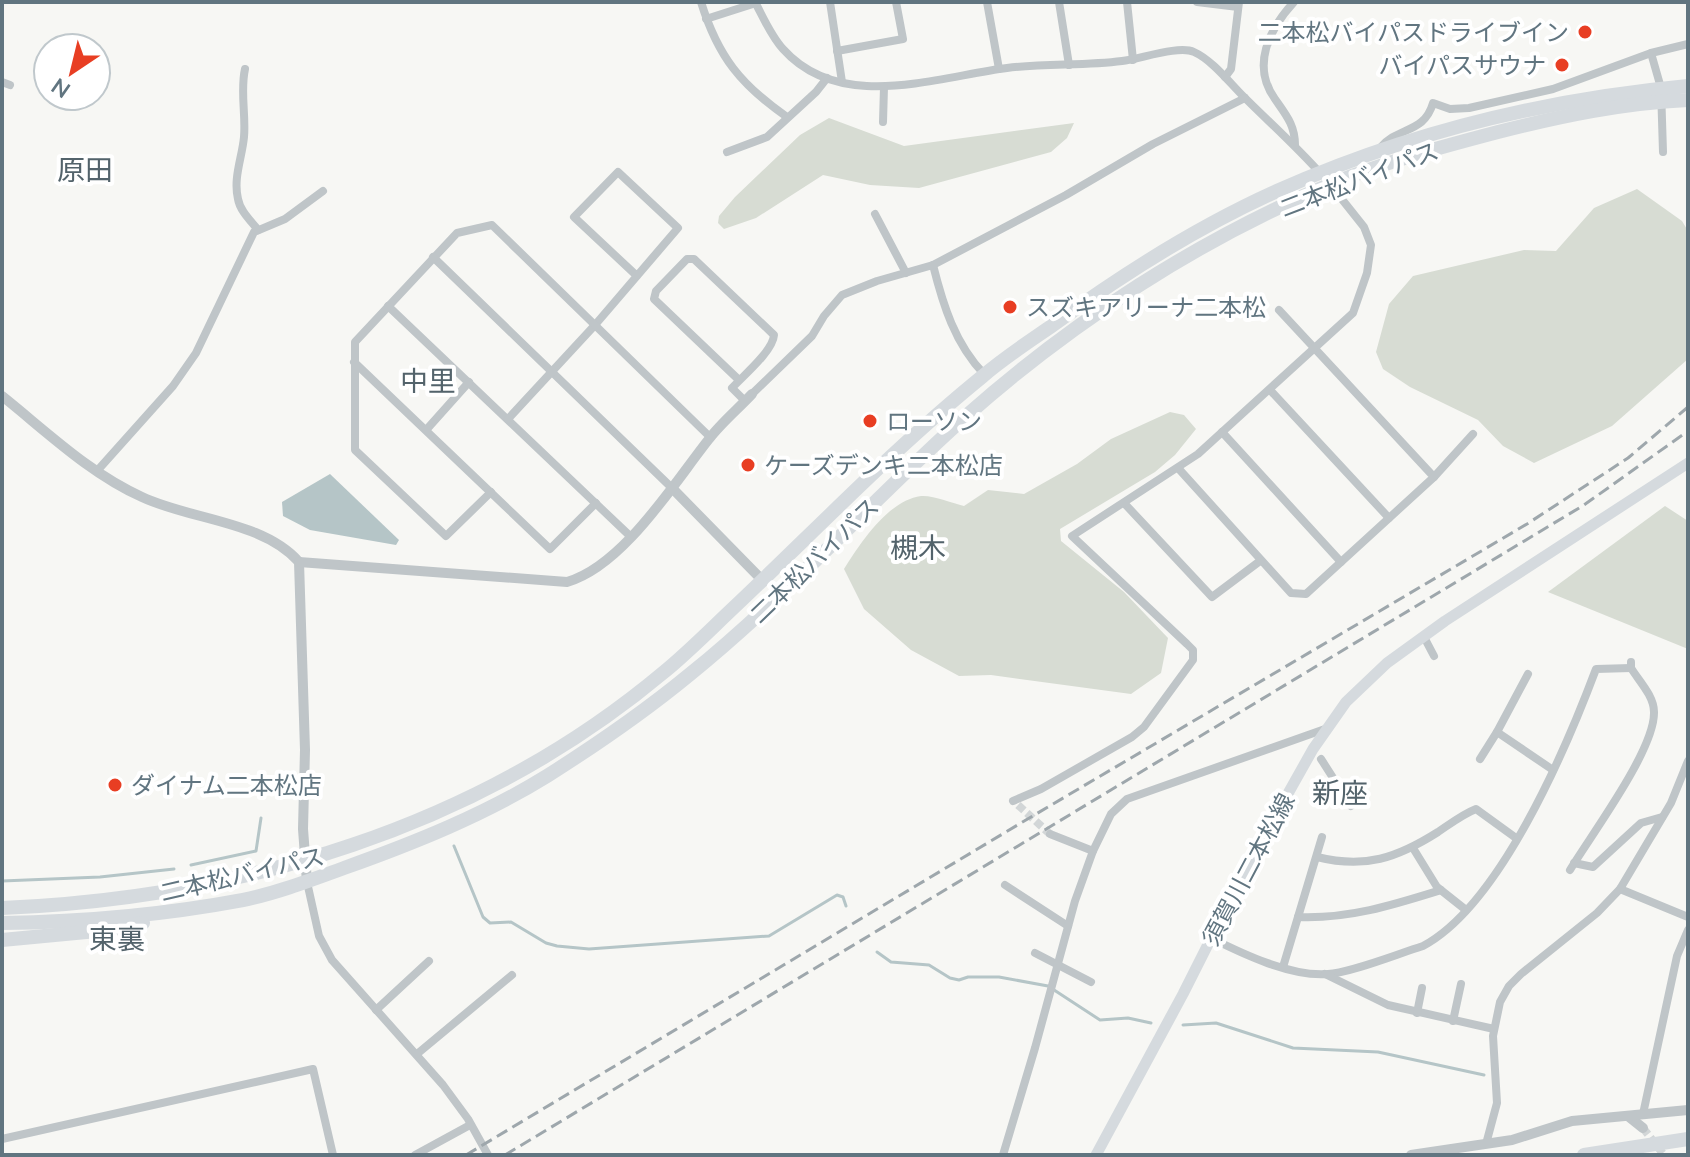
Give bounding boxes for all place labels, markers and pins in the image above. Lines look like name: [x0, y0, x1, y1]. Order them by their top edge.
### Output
place label: 二本松バイパスドライブイン: [1257, 17, 1569, 47]
marker: 二本松バイパスドライブイン: [1576, 23, 1594, 41]
place label: バイパスサウナ: [1378, 50, 1546, 80]
marker: バイパスサウナ: [1553, 56, 1571, 74]
place label: スズキアリーナ二本松: [1026, 292, 1266, 322]
marker: スズキアリーナ二本松: [1001, 298, 1019, 316]
place label: ローソン: [886, 406, 982, 436]
marker: ローソン: [861, 412, 879, 430]
place label: ケーズデンキ二本松店: [764, 450, 1003, 480]
marker: ケーズデンキ二本松店: [739, 456, 757, 474]
place label: ダイナム二本松店: [131, 770, 322, 800]
marker: ダイナム二本松店: [106, 776, 124, 794]

